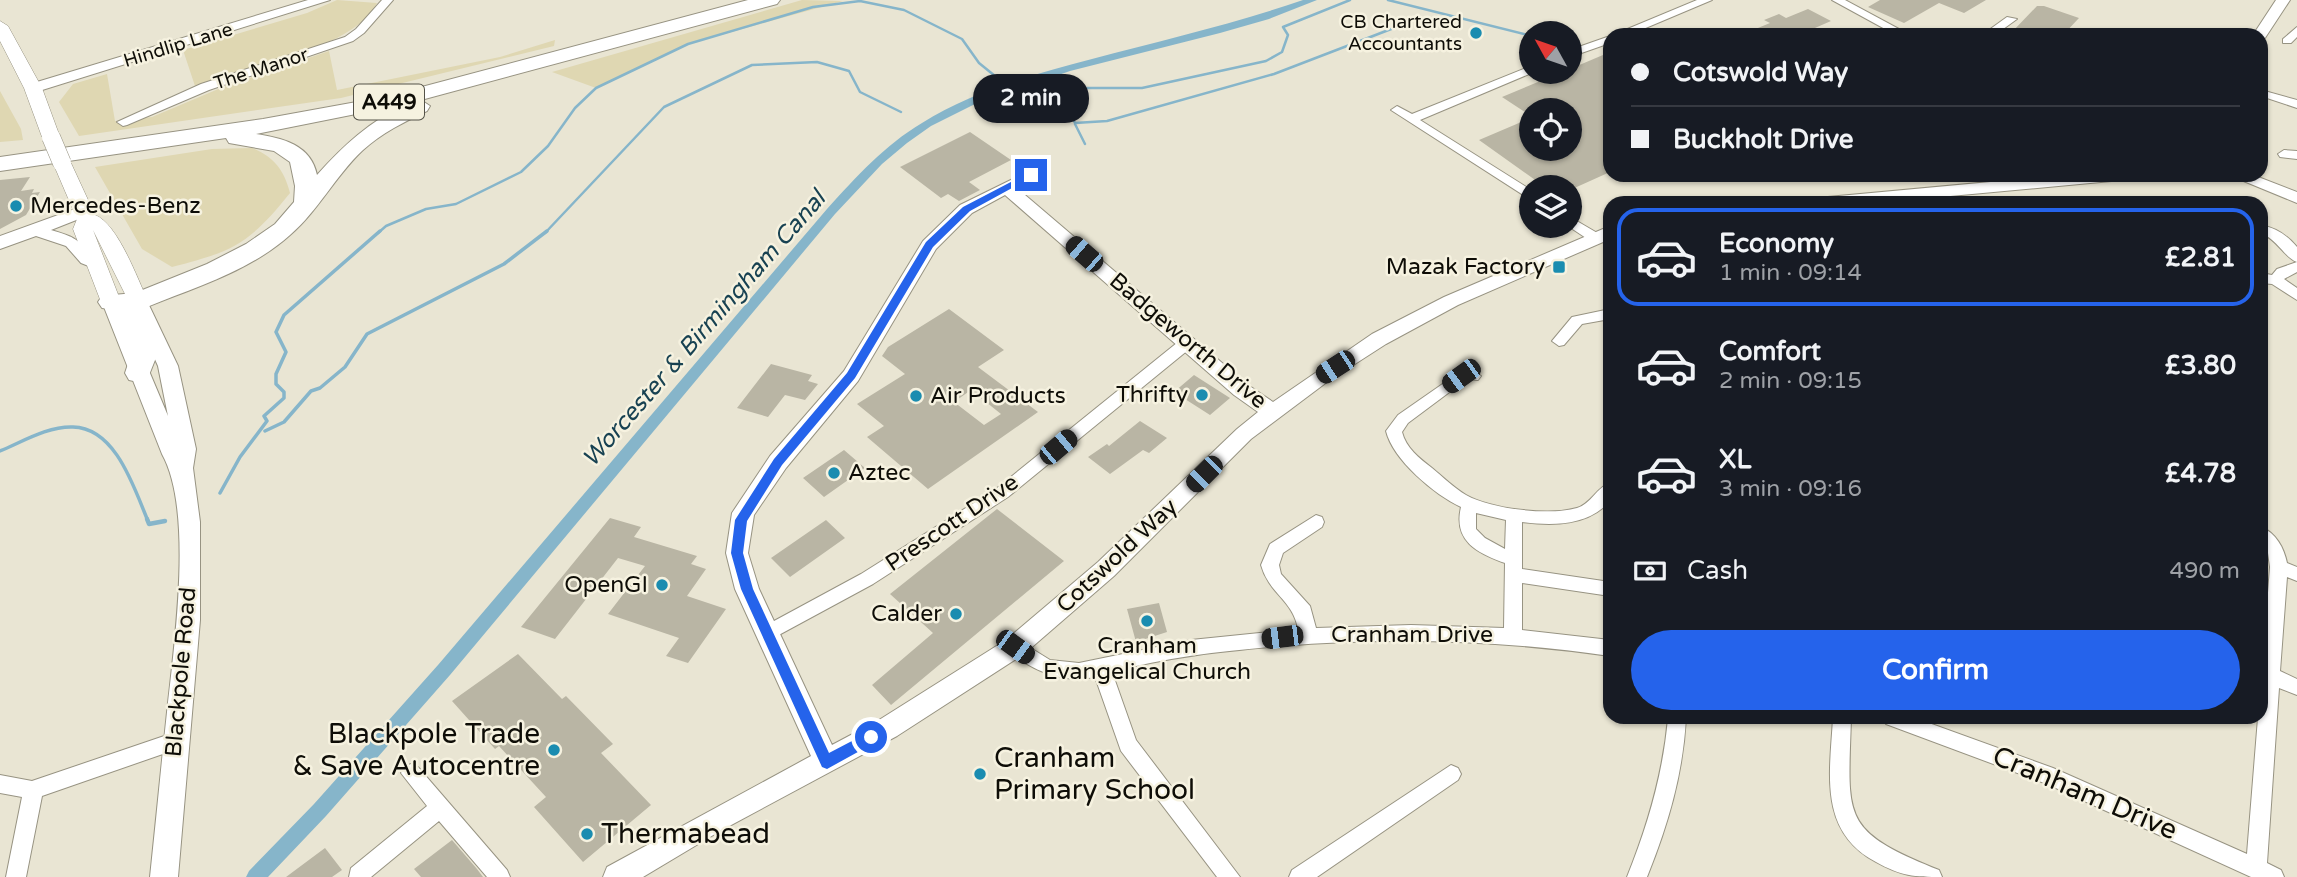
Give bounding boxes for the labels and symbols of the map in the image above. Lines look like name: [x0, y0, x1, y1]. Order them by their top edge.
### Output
place label: CB Chartered Accountants: [1340, 11, 1462, 55]
street label: Hindlip Lane: [121, 18, 235, 72]
north arrow: [1519, 21, 1582, 84]
marker: CB Chartered Accountants: [1468, 25, 1484, 41]
street label: The Manor: [211, 43, 312, 95]
callout: 2 min: [973, 74, 1089, 122]
road number: A449: [354, 84, 424, 119]
route end: [1015, 159, 1047, 191]
water label: Worcester & Birmingham Canal: [576, 183, 834, 473]
place label: Mercedes-Benz: [30, 192, 201, 220]
marker: Mercedes-Benz: [8, 198, 24, 214]
car: [1062, 232, 1107, 276]
place label: Mazak Factory: [1386, 253, 1545, 281]
marker: Mazak Factory: [1551, 259, 1567, 275]
street label: Badgeworth Drive: [1104, 267, 1272, 415]
car: [1312, 347, 1359, 387]
car: [1438, 355, 1485, 397]
place label: Thrifty: [1116, 381, 1188, 409]
place label: Air Products: [930, 382, 1066, 410]
marker: Thrifty: [1194, 387, 1210, 403]
marker: Air Products: [908, 388, 924, 404]
car: [1036, 425, 1081, 469]
car: [1182, 452, 1227, 496]
place label: Aztec: [848, 459, 911, 487]
marker: Aztec: [826, 465, 842, 481]
street label: Prescott Drive: [880, 468, 1024, 578]
street label: Cotswold Way: [1051, 493, 1183, 619]
place label: OpenGI: [564, 571, 648, 599]
marker: OpenGI: [654, 577, 670, 593]
street label: Blackpole Road: [160, 586, 202, 758]
place label: Calder: [871, 600, 942, 628]
marker: Calder: [948, 606, 964, 622]
marker: Cranham Evangelical Church: [1139, 613, 1155, 629]
street label: Cranham Drive: [1331, 621, 1493, 649]
car: [1260, 624, 1305, 650]
car: [992, 626, 1039, 668]
place label: Cranham Evangelical Church: [1043, 632, 1251, 686]
place label: Blackpole Trade & Save Autocentre: [292, 717, 540, 783]
route start: [855, 721, 887, 753]
street label: Cranham Drive: [1987, 739, 2183, 847]
place label: Cranham Primary School: [994, 741, 1195, 807]
marker: Blackpole Trade & Save Autocentre: [546, 742, 562, 758]
marker: Cranham Primary School: [972, 766, 988, 782]
place label: Thermabead: [601, 817, 770, 851]
marker: Thermabead: [579, 826, 595, 842]

